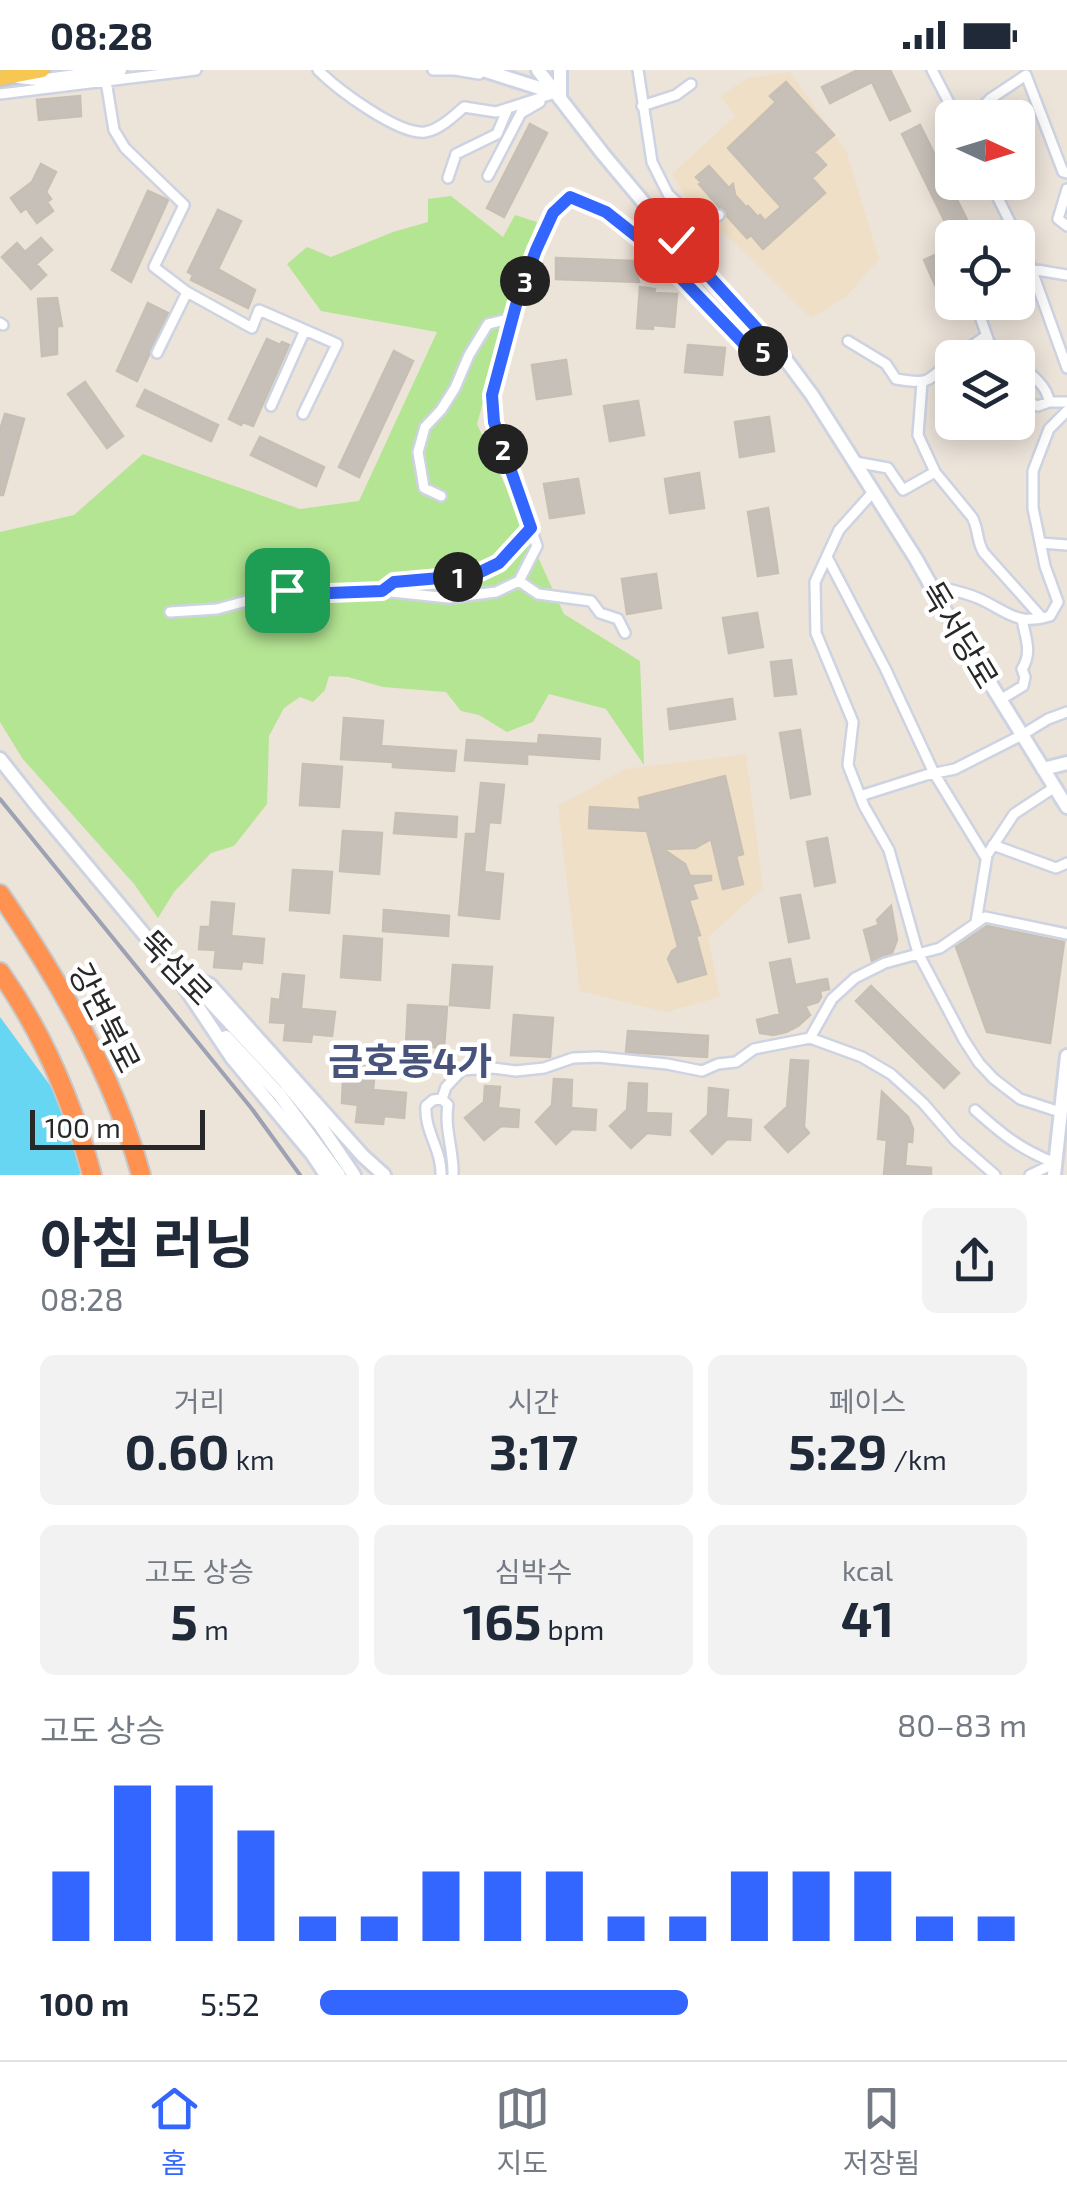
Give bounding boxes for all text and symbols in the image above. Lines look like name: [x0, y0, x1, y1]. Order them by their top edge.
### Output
text: 08:28: [50, 12, 153, 58]
north arrow: [935, 100, 1035, 200]
map controls: [935, 100, 1035, 440]
pin: [634, 198, 719, 283]
icon: check: [649, 213, 704, 268]
button: locate: [935, 220, 1035, 320]
pin: 3: [500, 256, 550, 306]
text: 3: [517, 264, 533, 298]
pin: 5: [738, 326, 788, 376]
text: 5: [755, 334, 771, 368]
button: layers: [935, 340, 1035, 440]
pin: 2: [478, 424, 528, 474]
text: 2: [495, 432, 511, 466]
pin: [245, 548, 330, 633]
pin: 1: [433, 552, 483, 602]
text: 1: [452, 560, 464, 594]
icon: arrive: [260, 563, 315, 618]
street label: 독서당로: [914, 574, 1008, 694]
street label: 뚝섬로: [133, 922, 221, 1012]
street label: 강변북로: [62, 956, 150, 1078]
district label: 금호동4가: [328, 1037, 492, 1083]
scale bar: [30, 1105, 205, 1150]
text: 100 m: [45, 1110, 121, 1144]
text: 아침 러닝: [40, 1208, 254, 1274]
button: share: [922, 1208, 1027, 1313]
text: 08:28: [40, 1279, 124, 1317]
text: 거리: [174, 1384, 225, 1418]
text: 시간: [508, 1384, 559, 1418]
text: 페이스: [829, 1384, 906, 1418]
text: 0.60: [125, 1420, 229, 1480]
text: 3:17: [489, 1420, 578, 1480]
text: 5:29: [788, 1420, 887, 1480]
text: km: [229, 1442, 274, 1476]
text: /km: [887, 1442, 947, 1476]
text: kcal: [842, 1553, 893, 1587]
text: 고도 상승: [145, 1554, 254, 1588]
text: 심박수: [495, 1554, 572, 1588]
text: 41: [841, 1587, 894, 1647]
text: 5: [170, 1590, 198, 1650]
text: 165: [463, 1590, 541, 1650]
text: m: [198, 1612, 229, 1646]
text: bpm: [541, 1612, 604, 1646]
text: 80–83 m: [897, 1705, 1027, 1743]
text: 고도 상승: [40, 1710, 165, 1748]
text: 100 m: [40, 1984, 129, 2022]
text: 5:52: [200, 1984, 260, 2022]
tab: 홈: [147, 2081, 202, 2181]
tab: 지도: [495, 2081, 550, 2181]
tab: 저장됨: [843, 2081, 920, 2181]

